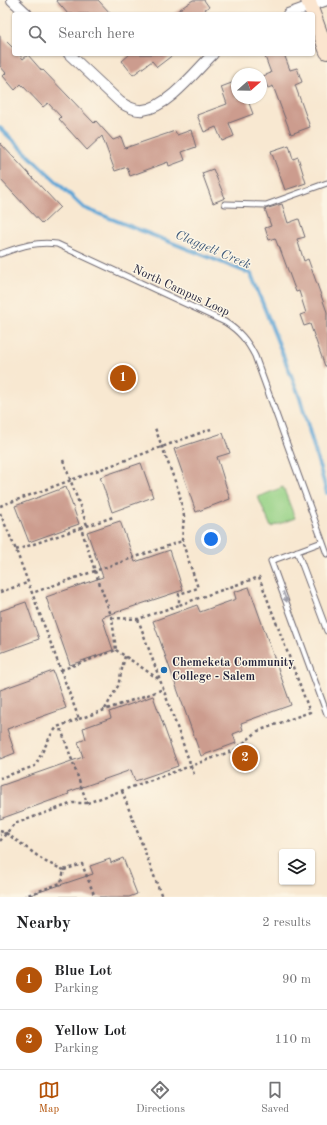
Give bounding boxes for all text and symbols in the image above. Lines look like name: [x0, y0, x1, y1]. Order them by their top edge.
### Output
search box: [12, 12, 315, 56]
icon: search: [26, 23, 48, 45]
text: Search here: [58, 27, 135, 42]
north arrow: [231, 68, 267, 104]
water label: Claggett Creek: [173, 228, 253, 272]
street label: North Campus Loop: [131, 263, 231, 319]
pin: 1: [110, 363, 136, 393]
your location: [201, 529, 221, 549]
one-way arrow: [282, 592, 288, 604]
place label: Chemeketa Community College - Salem: [172, 657, 294, 683]
marker: Chemeketa Community College - Salem: [159, 665, 169, 675]
pin: 2: [232, 743, 258, 773]
map controls: [279, 849, 315, 885]
button: layers: [279, 849, 315, 885]
text: Nearby: [16, 915, 71, 932]
text: 2 results: [262, 916, 311, 929]
text: Blue Lot: [54, 964, 112, 979]
text: 1: [25, 973, 33, 986]
text: 90 m: [282, 973, 311, 986]
text: Parking: [54, 982, 98, 995]
text: Yellow Lot: [54, 1024, 127, 1039]
text: 2: [25, 1033, 33, 1046]
text: 110 m: [274, 1033, 311, 1046]
text: Parking: [54, 1042, 98, 1055]
tab: Map: [38, 1079, 60, 1117]
tab: Directions: [136, 1079, 185, 1117]
tab: Saved: [261, 1079, 289, 1117]

